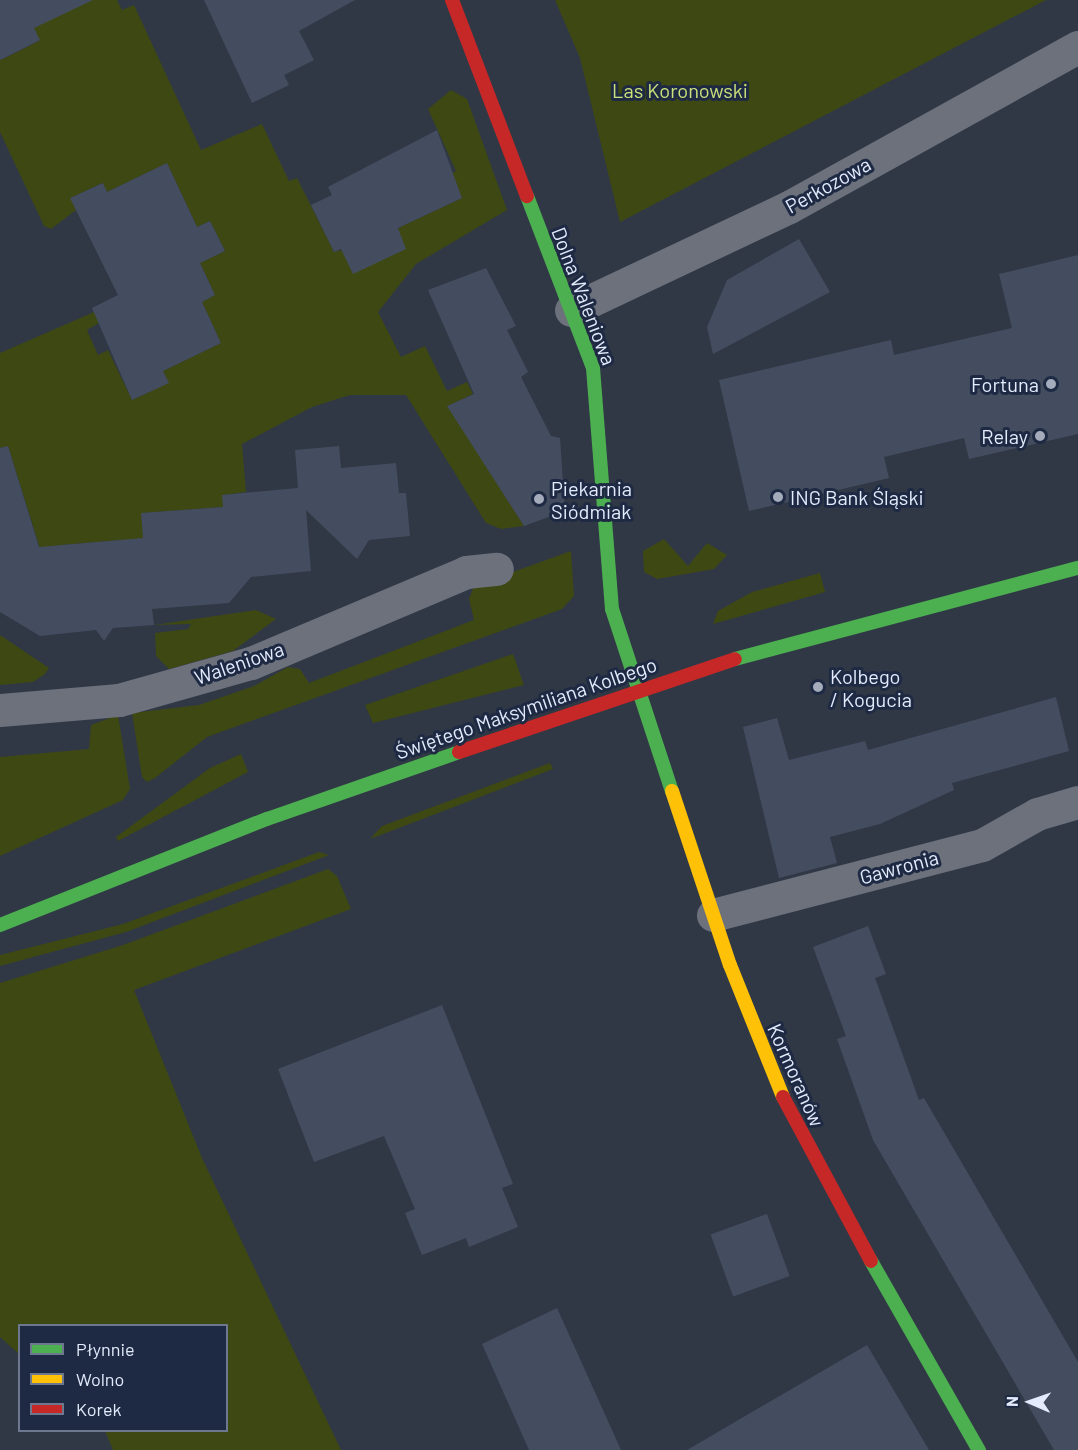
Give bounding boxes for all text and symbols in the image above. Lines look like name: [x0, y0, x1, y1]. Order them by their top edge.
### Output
park label: Las Koronowski: [612, 78, 748, 102]
street label: Perkozowa: [781, 152, 875, 218]
street label: Dolna Waleniowa: [547, 224, 621, 368]
place label: Fortuna: [971, 372, 1039, 396]
marker: Fortuna: [1044, 377, 1058, 391]
place label: Relay: [981, 424, 1028, 448]
marker: Relay: [1033, 429, 1047, 443]
place label: Piekarnia Siódmiak: [551, 476, 632, 523]
place label: ING Bank Śląski: [790, 485, 924, 509]
marker: ING Bank Śląski: [771, 490, 785, 504]
marker: Piekarnia Siódmiak: [532, 492, 546, 506]
street label: Waleniowa: [191, 637, 287, 689]
street label: Świętego Maksymiliana Kolbego: [392, 652, 660, 764]
place label: Kolbego / Kogucia: [830, 664, 912, 711]
marker: Kolbego / Kogucia: [811, 680, 825, 694]
street label: Gawronia: [857, 845, 941, 889]
street label: Kormoranów: [763, 1020, 829, 1130]
legend: [18, 1324, 228, 1432]
text: Płynnie: [76, 1338, 135, 1360]
text: Wolno: [76, 1368, 124, 1390]
north arrow: [1000, 1372, 1060, 1432]
text: N: [1002, 1396, 1021, 1407]
text: Korek: [76, 1398, 122, 1420]

